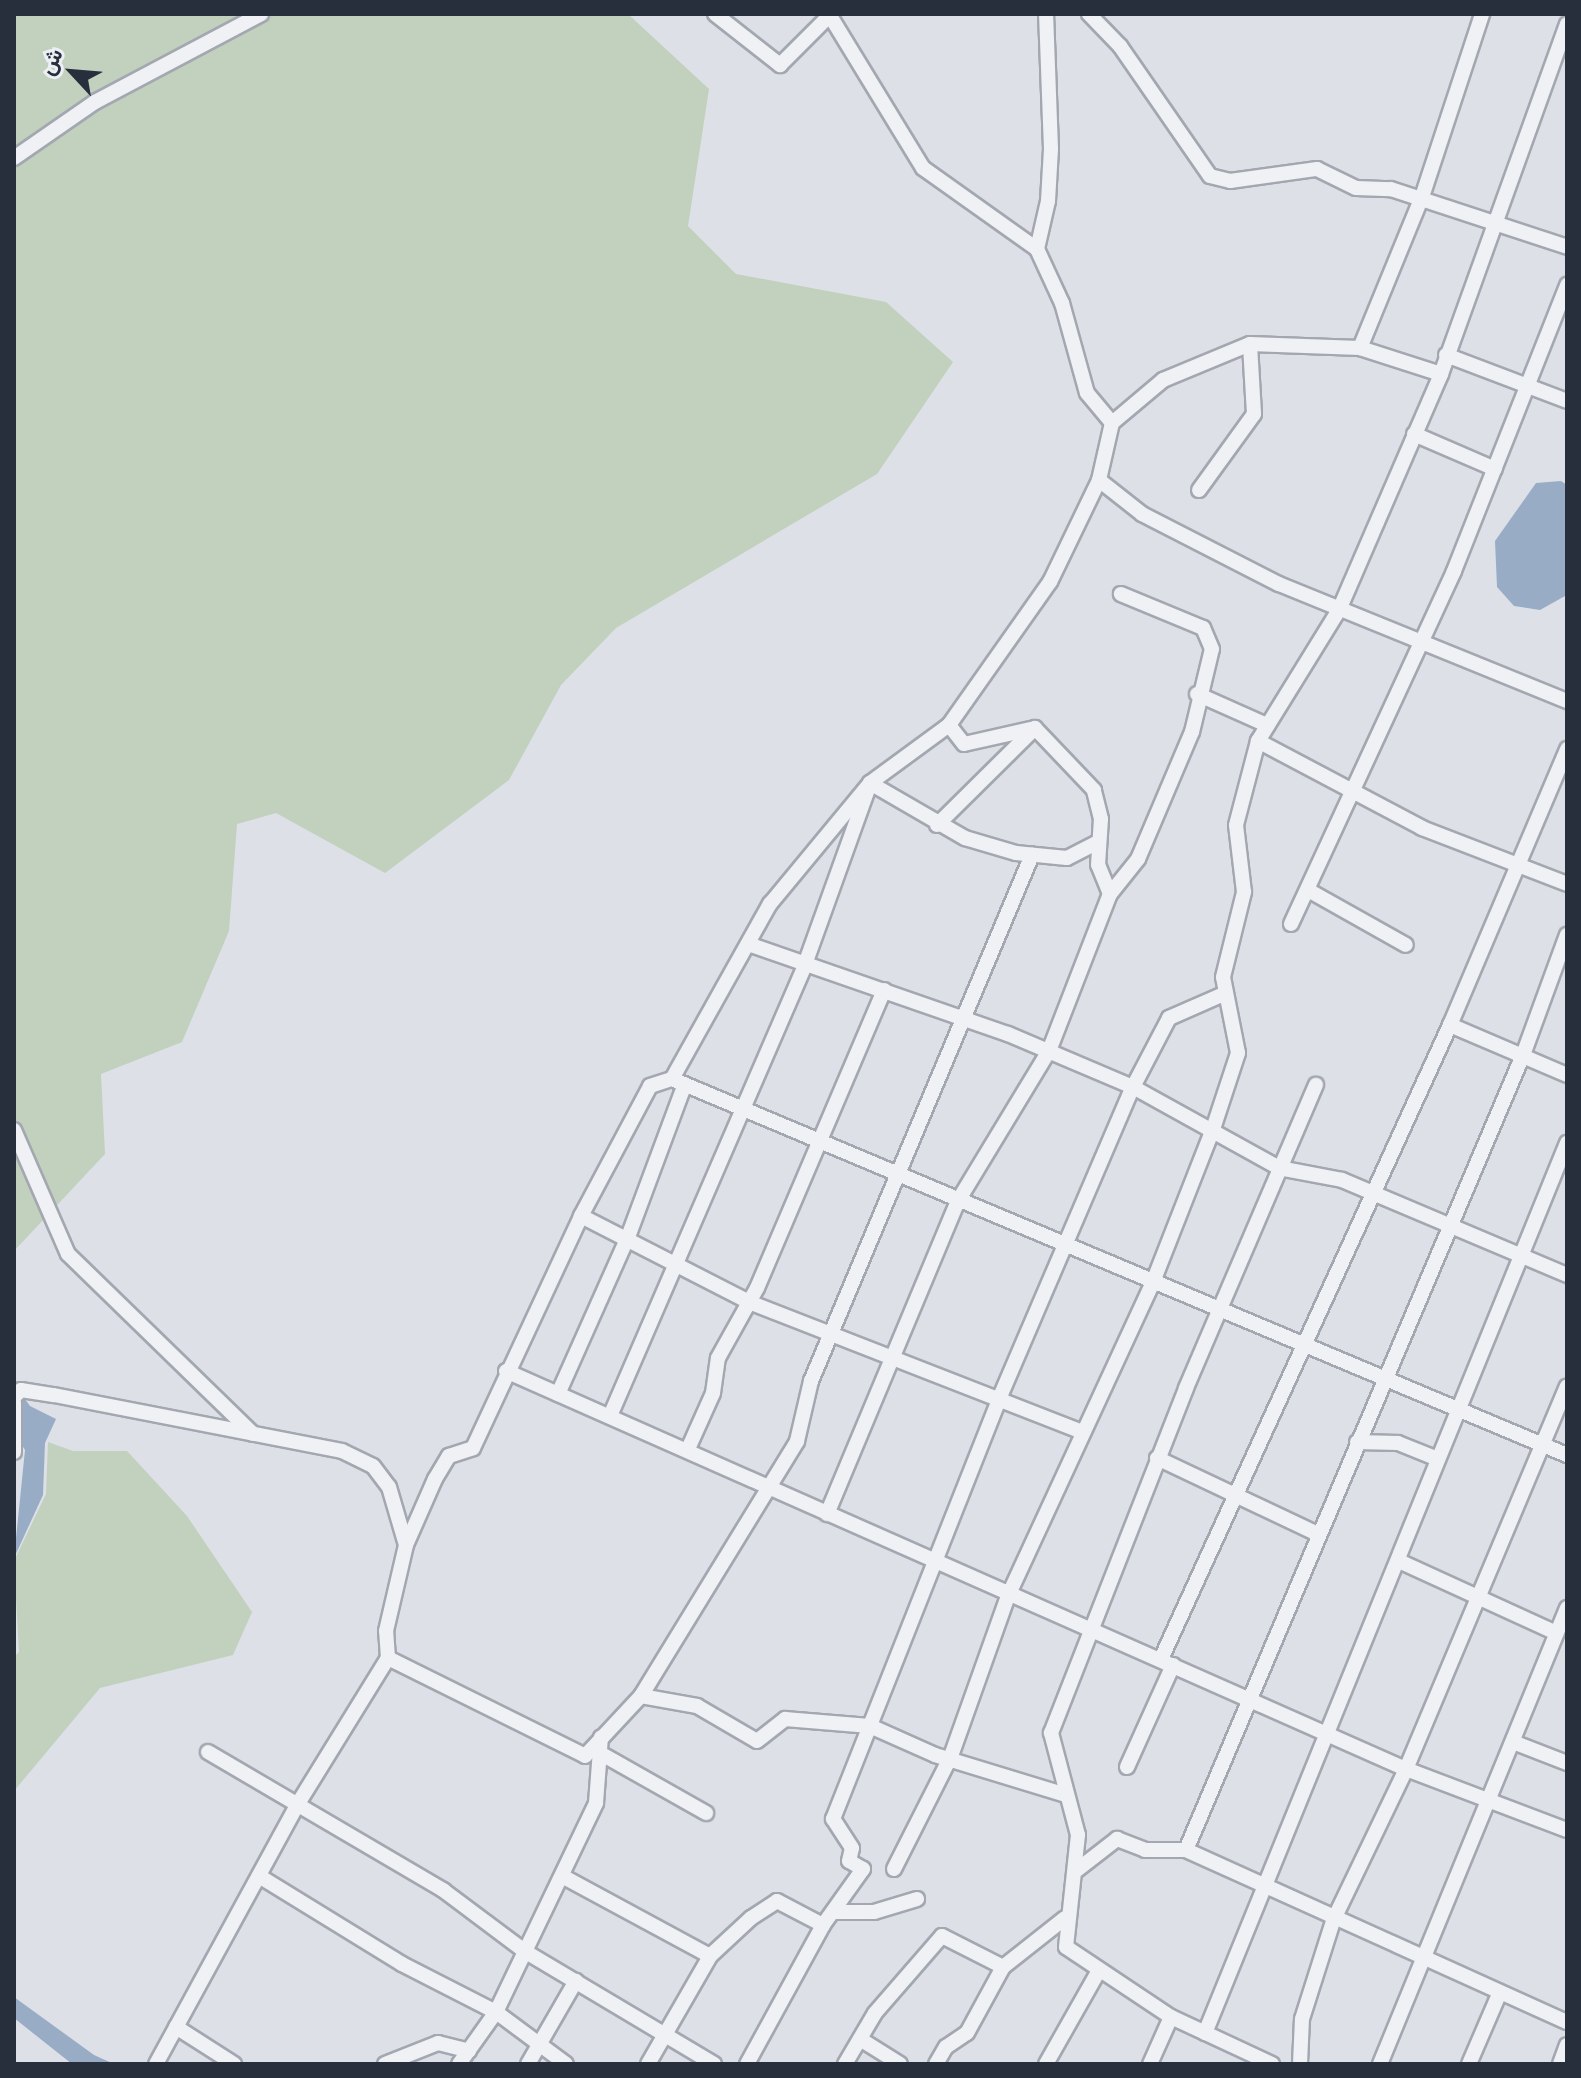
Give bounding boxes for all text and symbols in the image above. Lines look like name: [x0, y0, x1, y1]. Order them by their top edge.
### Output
north arrow: [32, 32, 112, 112]
text: ش: [29, 42, 72, 81]

